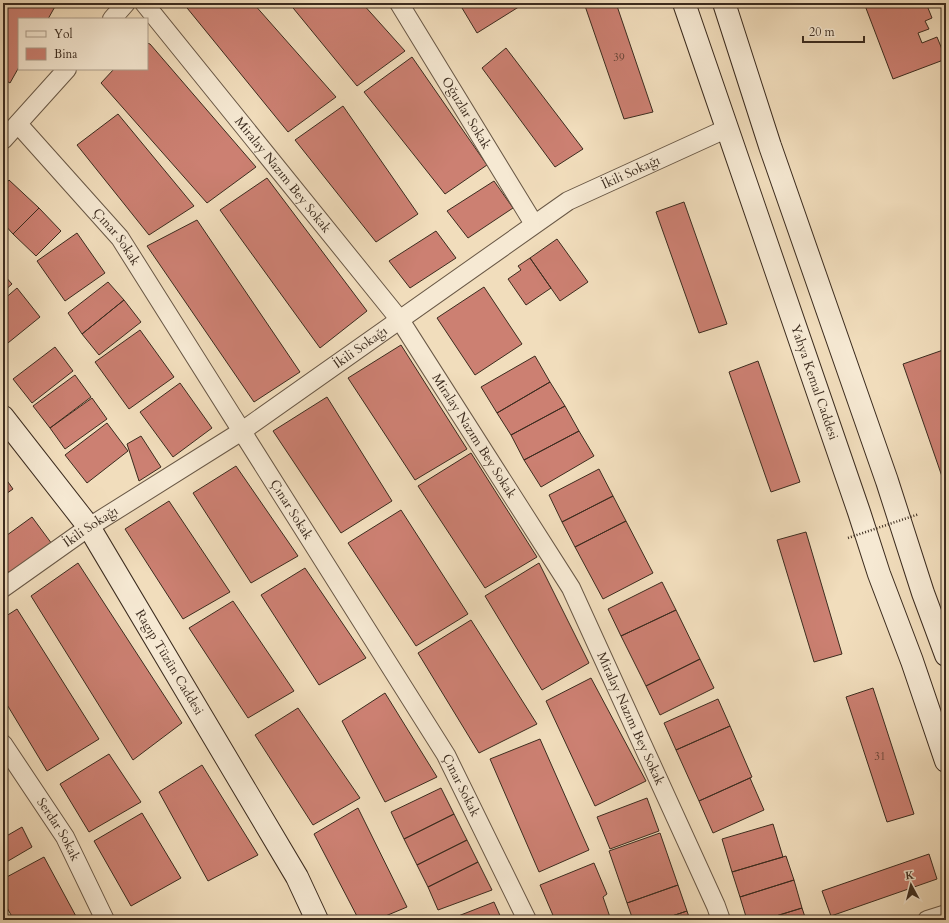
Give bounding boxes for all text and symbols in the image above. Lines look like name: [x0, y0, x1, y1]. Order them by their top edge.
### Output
legend: [18, 18, 148, 70]
scale bar: [803, 18, 864, 44]
text: 20 m: [809, 24, 836, 40]
text: Yol: [54, 26, 73, 42]
text: Bina: [54, 46, 78, 62]
house number: 39: [613, 50, 625, 65]
street label: Oğuzlar Sokak: [437, 73, 495, 153]
street label: Miralay Nazım Bey Sokak: [230, 113, 335, 237]
street label: İkili Sokağı: [599, 151, 663, 194]
street label: Çınar Sokak: [89, 204, 144, 269]
street label: İkili Sokağı: [330, 322, 391, 373]
street label: Yahya Kemal Caddesi: [786, 322, 843, 443]
street label: Miralay Nazım Bey Sokak: [428, 370, 520, 502]
street label: Çınar Sokak: [265, 476, 317, 543]
street label: İkili Sokağı: [60, 502, 122, 552]
street label: Ragıp Tüzün Caddesi: [131, 606, 208, 719]
street label: Miralay Nazım Bey Sokak: [592, 649, 669, 788]
house number: 31: [874, 749, 886, 764]
street label: Çınar Sokak: [438, 751, 484, 820]
street label: Serdar Sokak: [32, 794, 84, 864]
north arrow: [891, 865, 931, 905]
text: K: [905, 868, 915, 884]

